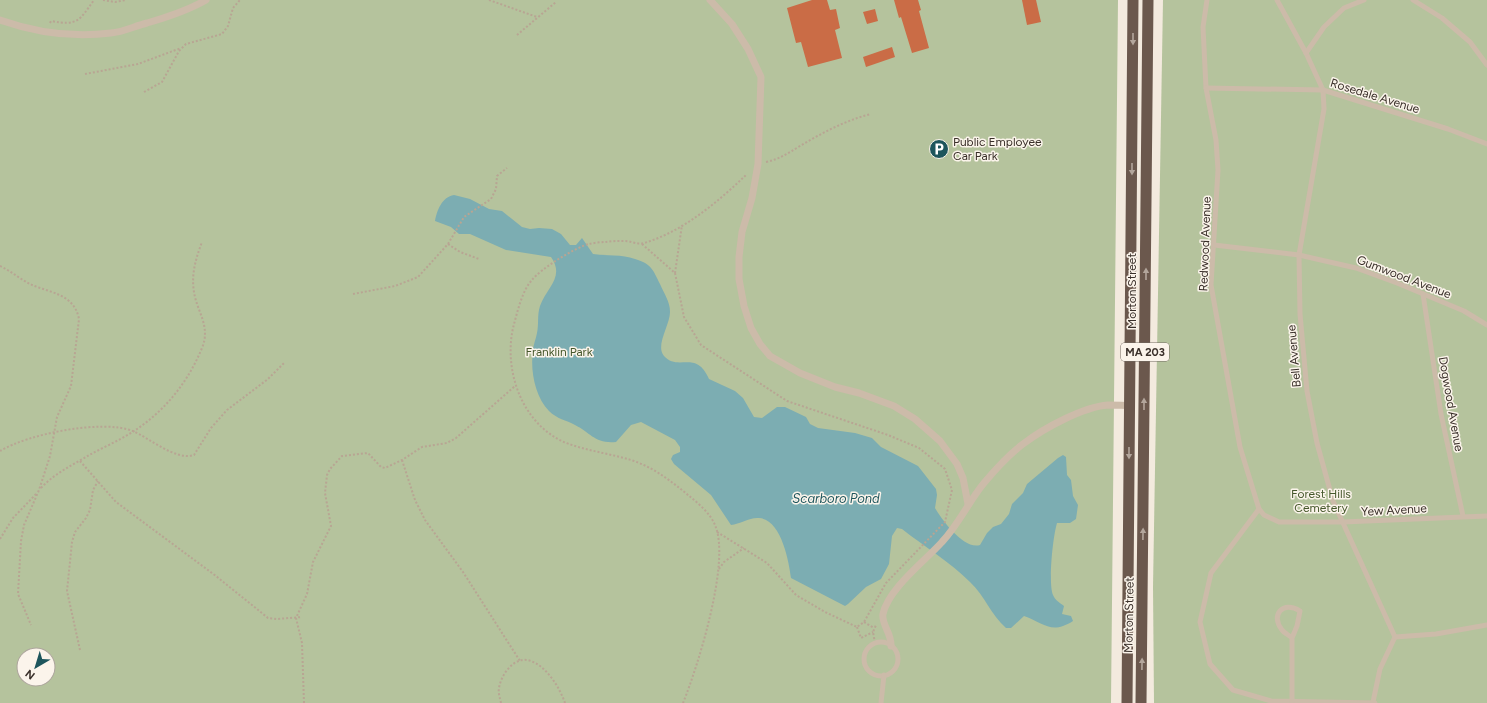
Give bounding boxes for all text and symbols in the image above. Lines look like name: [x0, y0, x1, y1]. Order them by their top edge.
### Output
one-way arrow: [1130, 33, 1136, 46]
street label: Rosedale Avenue: [1329, 76, 1422, 116]
place label: Public Employee Car Park: [953, 135, 1042, 163]
parking icon: Public Employee Car Park: [928, 138, 950, 160]
one-way arrow: [1129, 163, 1135, 176]
street label: Redwood Avenue: [1196, 196, 1214, 292]
street label: Morton Street: [1125, 253, 1139, 329]
street label: Gumwood Avenue: [1355, 253, 1453, 302]
one-way arrow: [1142, 268, 1149, 280]
street label: Bell Avenue: [1284, 324, 1304, 388]
road number: MA 203: [1121, 343, 1169, 361]
park label: Franklin Park: [526, 345, 593, 359]
street label: Dogwood Avenue: [1436, 355, 1466, 453]
one-way arrow: [1141, 398, 1148, 410]
one-way arrow: [1126, 447, 1132, 460]
park label: Forest Hills Cemetery: [1291, 487, 1351, 515]
water label: Scarboro Pond: [792, 491, 880, 506]
street label: Yew Avenue: [1361, 501, 1428, 519]
one-way arrow: [1140, 527, 1146, 540]
street label: Morton Street: [1121, 576, 1137, 653]
north arrow: [16, 647, 56, 687]
one-way arrow: [1139, 657, 1145, 670]
text: N: [23, 667, 38, 682]

